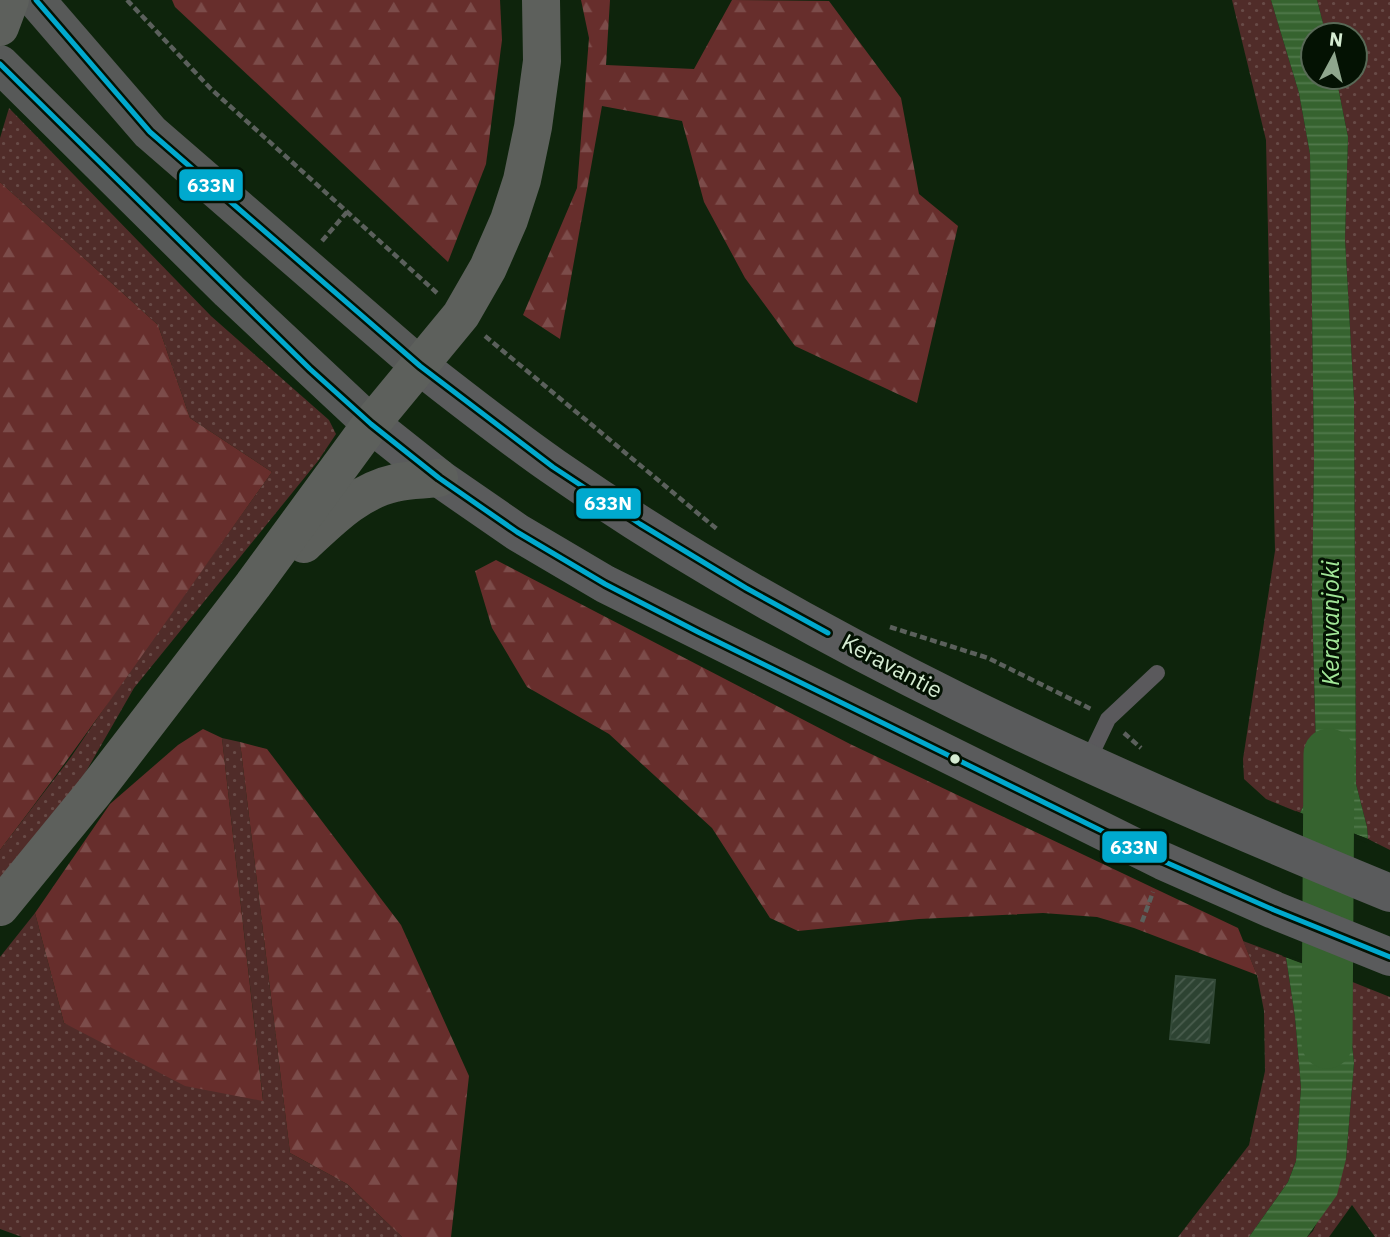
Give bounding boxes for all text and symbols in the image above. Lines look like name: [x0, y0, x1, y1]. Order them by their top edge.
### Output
north arrow: [1299, 21, 1369, 91]
text: N: [1328, 26, 1344, 52]
line badge: 633N: [178, 168, 244, 202]
text: 633N: [187, 173, 235, 197]
line badge: 633N: [575, 487, 642, 520]
text: 633N: [584, 491, 632, 515]
water label: Keravanjoki: [1314, 560, 1346, 686]
street label: Keravantie: [837, 626, 948, 704]
unlabelled marker: [948, 752, 962, 766]
line badge: 633N: [1101, 830, 1168, 864]
text: 633N: [1110, 835, 1158, 859]

